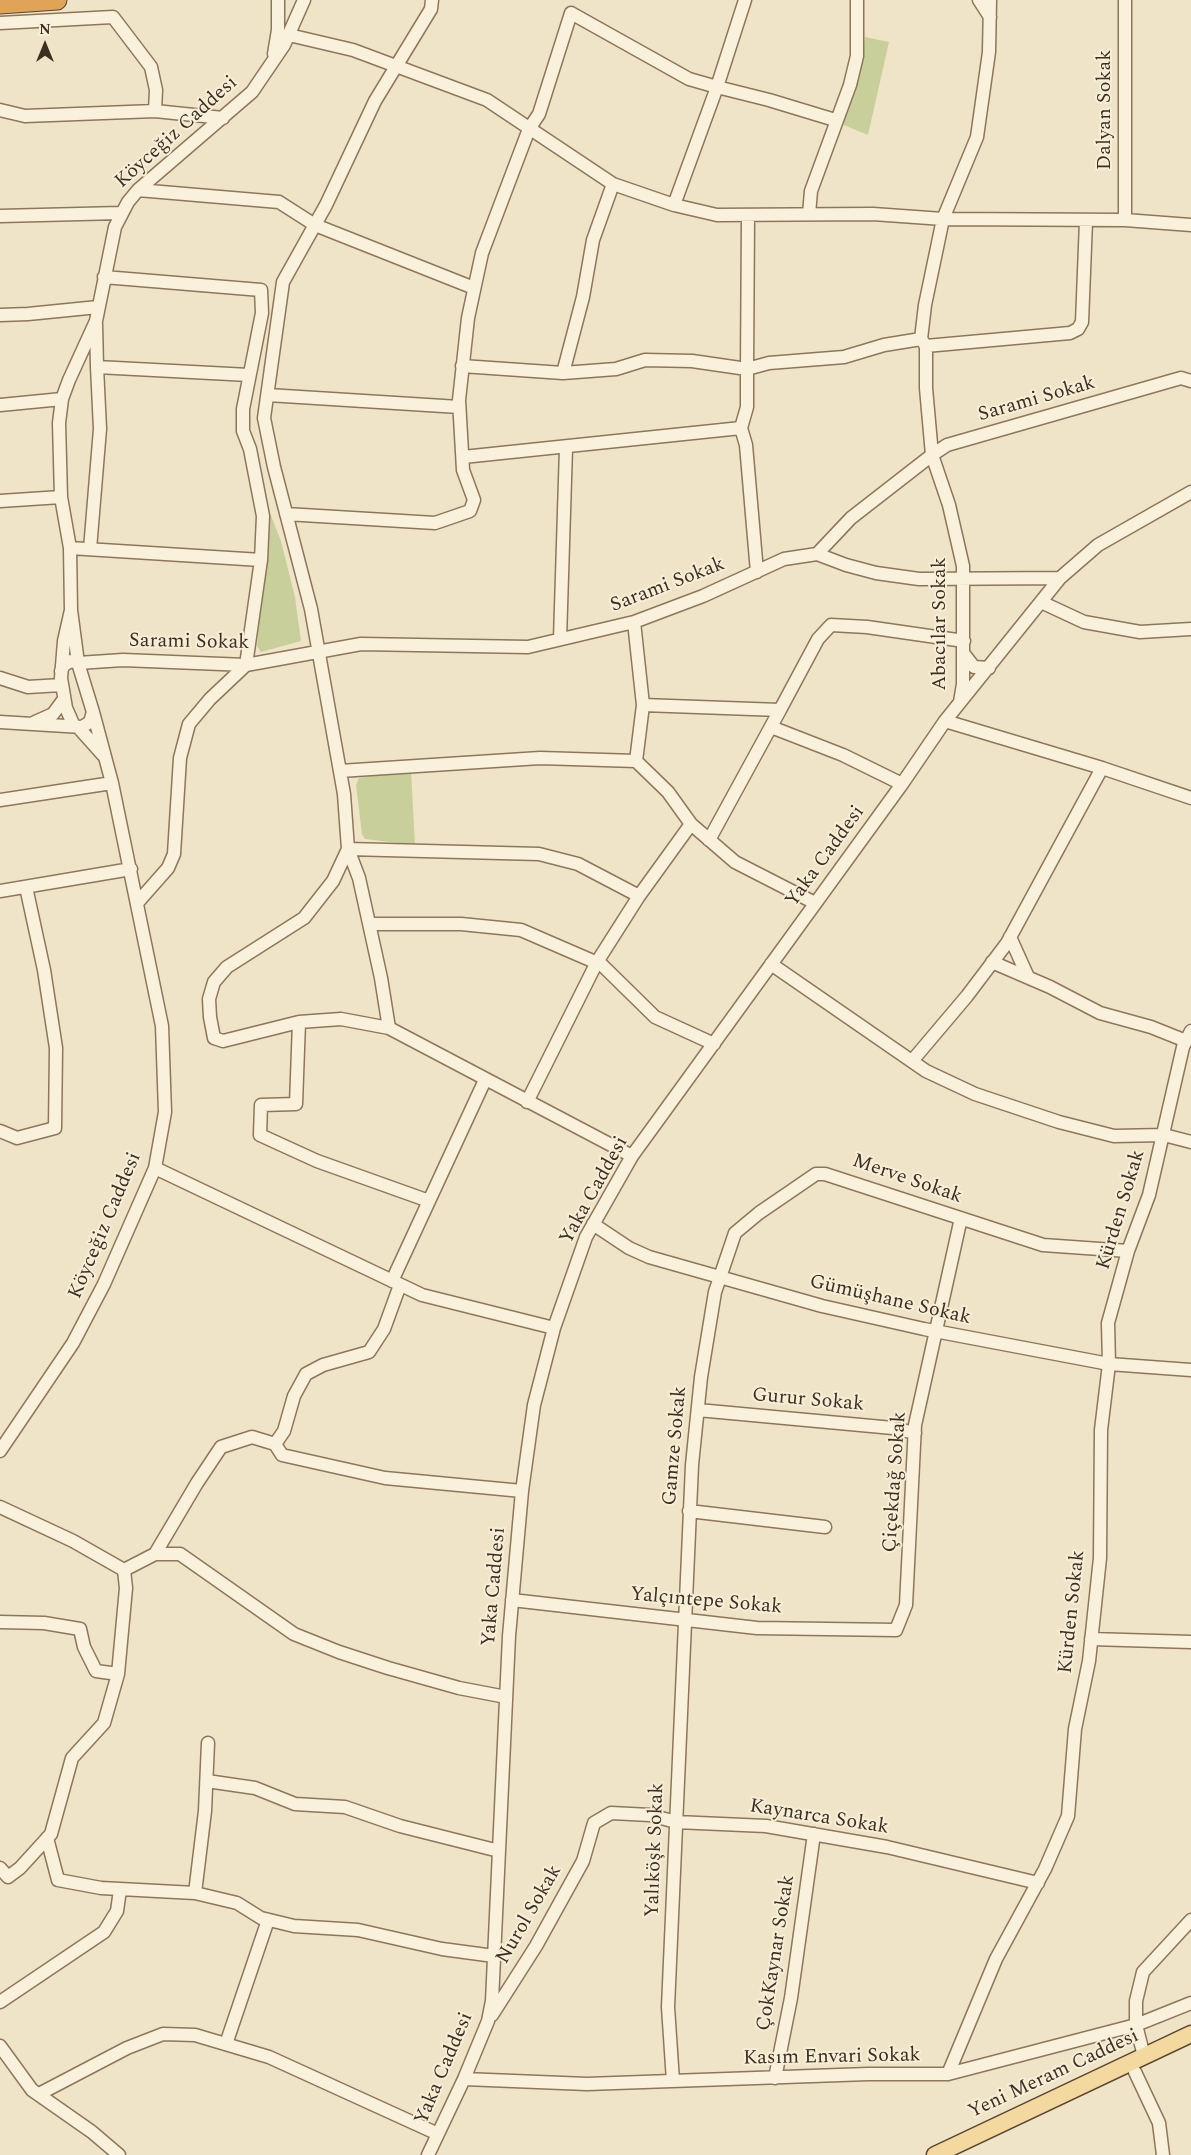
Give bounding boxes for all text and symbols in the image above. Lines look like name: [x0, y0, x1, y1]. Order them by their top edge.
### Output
text: N: [39, 19, 51, 40]
north arrow: [20, 20, 70, 70]
street label: Dalyan Sokak: [1094, 50, 1118, 170]
street label: Köyceğiz Caddesi: [111, 72, 243, 194]
street label: Sarami Sokak: [976, 372, 1098, 428]
street label: Sarami Sokak: [607, 553, 729, 619]
street label: Abacılar Sokak: [929, 557, 953, 691]
street label: Sarami Sokak: [128, 630, 250, 656]
street label: Yaka Caddesi: [781, 802, 871, 912]
street label: Yaka Caddesi: [556, 1133, 634, 1249]
street label: Kürden Sokak: [1092, 1147, 1152, 1273]
street label: Köyceğiz Caddesi: [64, 1149, 148, 1303]
street label: Merve Sokak: [849, 1150, 965, 1210]
street label: Gümüşhane Sokak: [807, 1271, 973, 1331]
street label: Gurur Sokak: [751, 1384, 865, 1418]
street label: Gamze Sokak: [659, 1385, 693, 1507]
street label: Çiçekdağ Sokak: [879, 1411, 913, 1553]
street label: Yaka Caddesi: [478, 1526, 512, 1648]
street label: Kürden Sokak: [1055, 1549, 1091, 1675]
street label: Yalçıntepe Sokak: [629, 1583, 783, 1621]
street label: Yalıköşk Sokak: [642, 1782, 670, 1918]
street label: Kaynarca Sokak: [748, 1795, 890, 1841]
street label: Nurol Sokak: [492, 1861, 568, 1969]
street label: ÇokKaynar Sokak: [753, 1873, 801, 2033]
street label: Yaka Caddesi: [411, 2009, 479, 2129]
street label: Yeni Meram Caddesi: [965, 2025, 1143, 2125]
street label: Kasım Envari Sokak: [743, 2044, 921, 2072]

